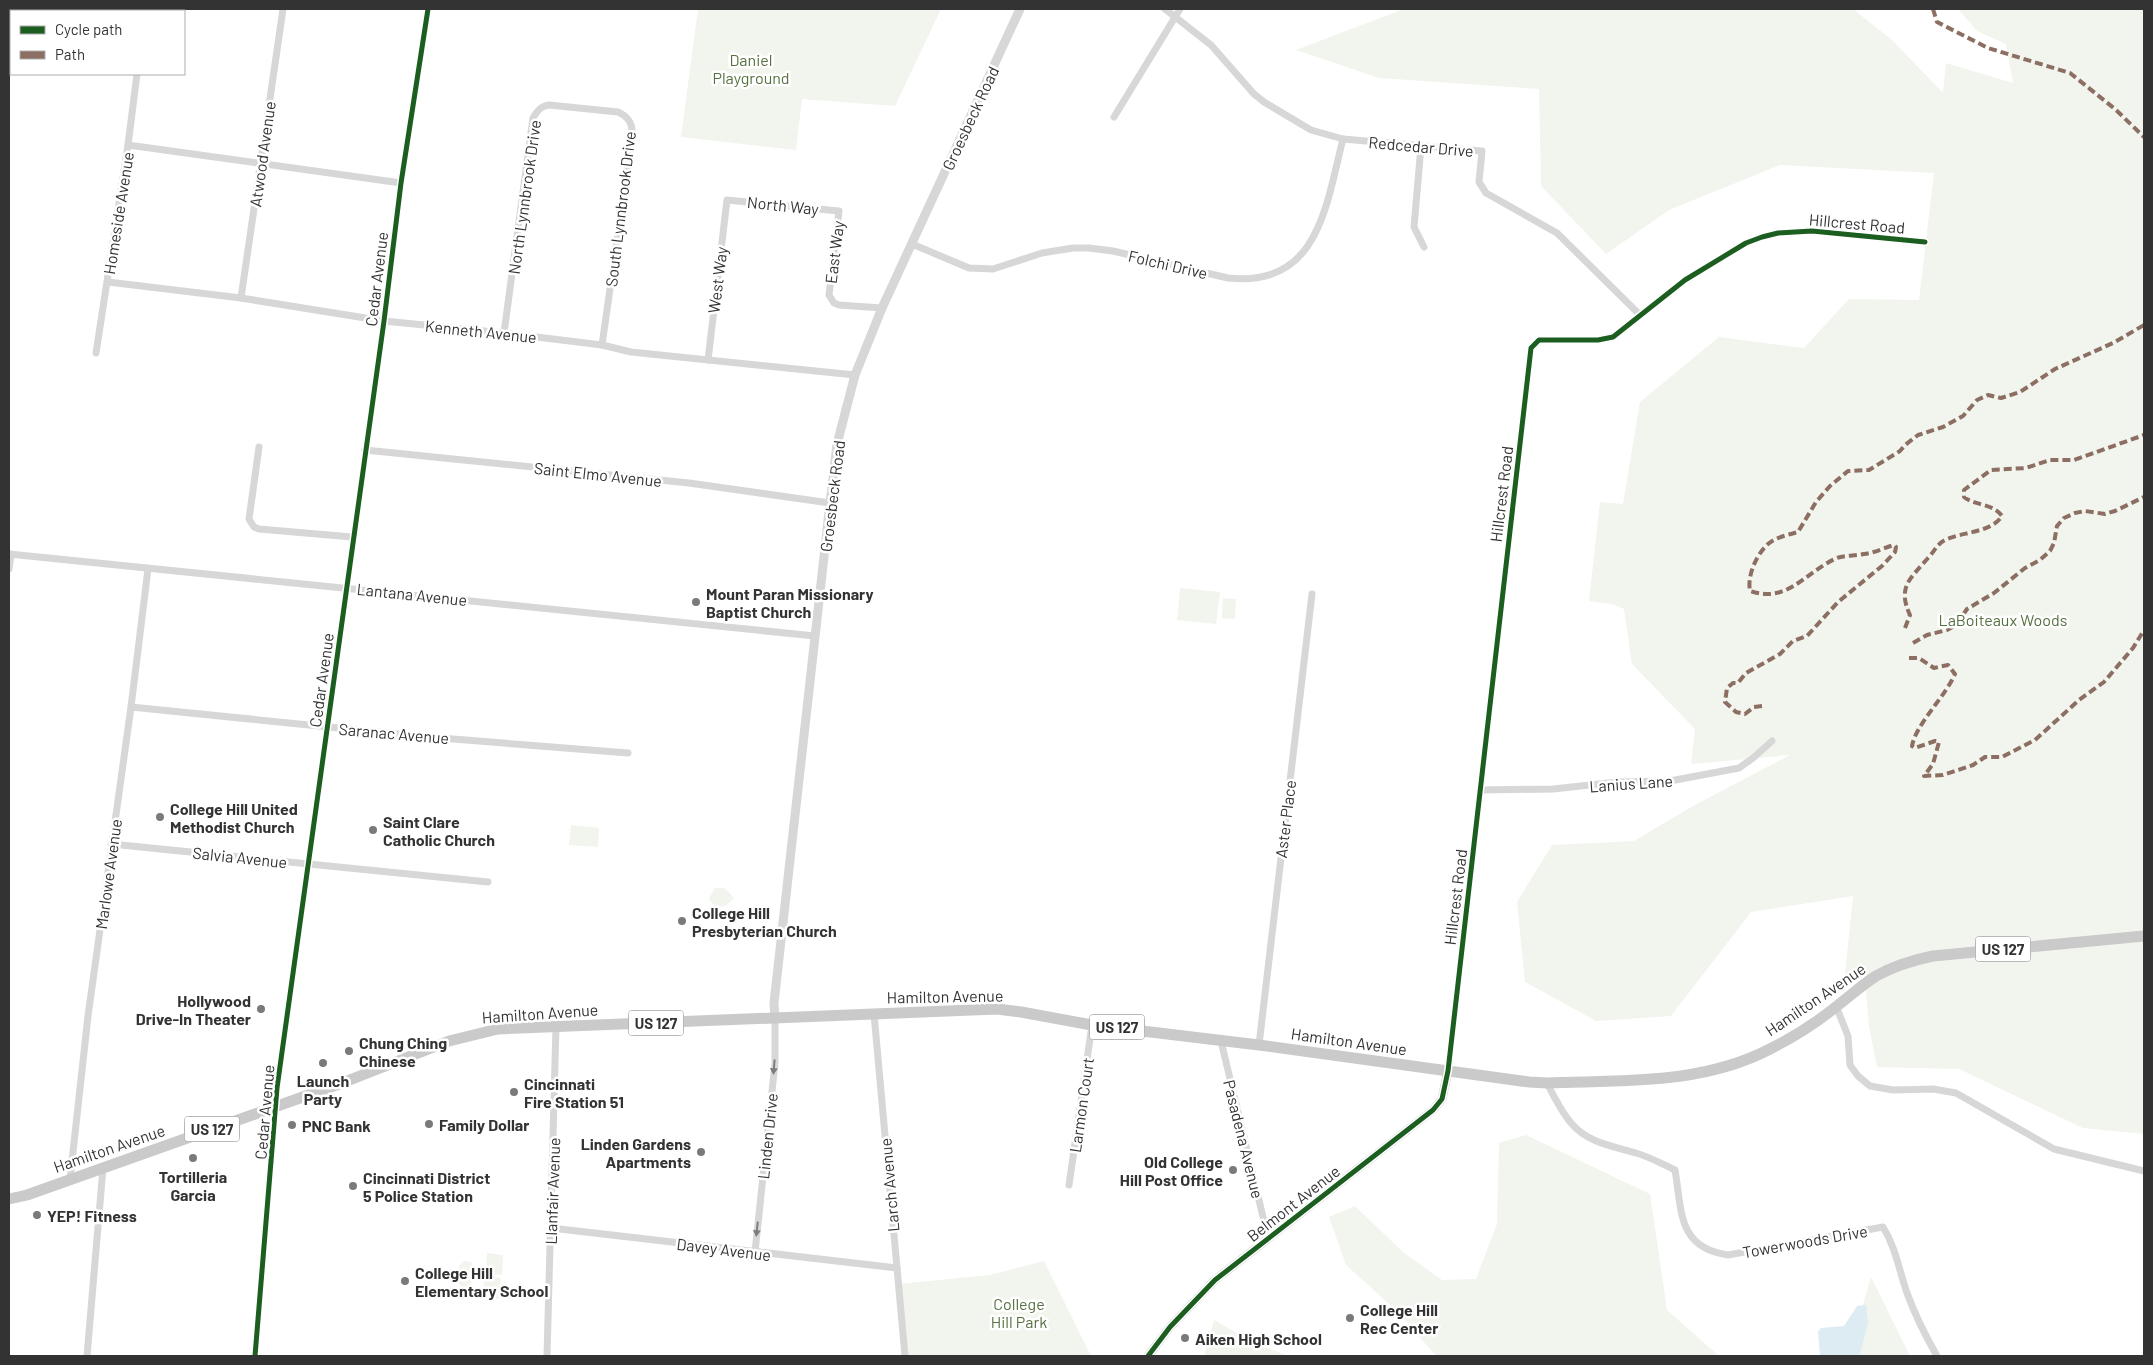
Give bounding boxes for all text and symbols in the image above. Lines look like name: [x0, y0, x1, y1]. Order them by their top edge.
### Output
legend: [10, 10, 185, 75]
text: Cycle path: [55, 20, 122, 38]
text: Path: [55, 45, 85, 63]
park label: Daniel Playground: [712, 50, 790, 87]
street label: Groesbeck Road: [938, 63, 1002, 173]
street label: Atwood Avenue: [245, 100, 279, 208]
street label: North Lynnbrook Drive: [504, 119, 544, 275]
street label: South Lynnbrook Drive: [601, 130, 639, 288]
street label: Redcedar Drive: [1368, 132, 1474, 160]
street label: Homeside Avenue: [99, 150, 137, 276]
street label: North Way: [746, 192, 820, 218]
street label: Hillcrest Road: [1808, 209, 1906, 237]
street label: East Way: [821, 219, 847, 285]
street label: Cedar Avenue: [361, 231, 391, 327]
street label: West Way: [703, 245, 731, 314]
street label: Folchi Drive: [1127, 246, 1209, 282]
street label: Kenneth Avenue: [424, 316, 538, 346]
street label: Groesbeck Road: [816, 439, 848, 553]
street label: Hillcrest Road: [1486, 445, 1516, 543]
street label: Saint Elmo Avenue: [533, 458, 663, 490]
street label: Lantana Avenue: [356, 579, 468, 609]
place label: Mount Paran Missionary Baptist Church: [706, 584, 873, 621]
marker: Mount Paran Missionary Baptist Church: [690, 596, 702, 608]
park label: LaBoiteaux Woods: [1939, 610, 2067, 629]
street label: Cedar Avenue: [305, 632, 337, 728]
street label: Saranac Avenue: [338, 719, 450, 747]
street label: Lanius Lane: [1589, 771, 1673, 795]
street label: Aster Place: [1271, 779, 1299, 859]
place label: College Hill United Methodist Church: [170, 799, 298, 836]
marker: College Hill United Methodist Church: [154, 811, 166, 823]
place label: Saint Clare Catholic Church: [383, 812, 495, 849]
street label: Marlowe Avenue: [91, 818, 125, 930]
marker: Saint Clare Catholic Church: [367, 824, 379, 836]
street label: Salvia Avenue: [192, 843, 288, 871]
street label: Hillcrest Road: [1440, 848, 1470, 946]
place label: College Hill Presbyterian Church: [692, 903, 837, 940]
marker: College Hill Presbyterian Church: [676, 915, 688, 927]
road number: US 127: [1976, 936, 2030, 962]
street label: Hamilton Avenue: [1761, 959, 1869, 1039]
street label: Hamilton Avenue: [887, 985, 1003, 1007]
place label: Hollywood Drive-In Theater: [136, 991, 251, 1028]
street label: Hamilton Avenue: [481, 999, 599, 1027]
marker: Hollywood Drive-In Theater: [255, 1003, 267, 1015]
road number: US 127: [628, 1010, 684, 1036]
road number: US 127: [1090, 1014, 1144, 1040]
street label: Hamilton Avenue: [1290, 1023, 1408, 1059]
place label: Chung Ching Chinese: [359, 1033, 447, 1070]
marker: Chung Ching Chinese: [343, 1045, 355, 1057]
street label: Larmon Court: [1065, 1056, 1097, 1154]
marker: Launch Party: [317, 1057, 329, 1069]
one-way arrow: [770, 1059, 778, 1075]
street label: Cedar Avenue: [250, 1064, 278, 1160]
place label: Launch Party: [297, 1071, 349, 1108]
place label: Cincinnati Fire Station 51: [524, 1074, 624, 1111]
street label: Pasadena Avenue: [1220, 1078, 1268, 1200]
marker: Cincinnati Fire Station 51: [508, 1086, 520, 1098]
street label: Linden Drive: [753, 1092, 781, 1180]
place label: Family Dollar: [439, 1115, 529, 1134]
road number: US 127: [184, 1116, 240, 1142]
place label: PNC Bank: [302, 1116, 371, 1135]
marker: Family Dollar: [423, 1118, 435, 1130]
marker: PNC Bank: [286, 1119, 298, 1131]
street label: Hamilton Avenue: [51, 1120, 167, 1176]
place label: Linden Gardens Apartments: [581, 1134, 691, 1171]
street label: Llanfair Avenue: [541, 1137, 563, 1245]
street label: Larch Avenue: [875, 1137, 903, 1233]
marker: Linden Gardens Apartments: [695, 1146, 707, 1158]
marker: Tortilleria Garcia: [187, 1152, 199, 1164]
place label: Old College Hill Post Office: [1120, 1152, 1223, 1189]
street label: Belmont Avenue: [1243, 1161, 1343, 1245]
marker: Old College Hill Post Office: [1227, 1164, 1239, 1176]
place label: Tortilleria Garcia: [159, 1167, 227, 1204]
place label: Cincinnati District 5 Police Station: [363, 1168, 490, 1205]
marker: Cincinnati District 5 Police Station: [347, 1180, 359, 1192]
place label: YEP! Fitness: [47, 1206, 137, 1225]
marker: YEP! Fitness: [31, 1209, 43, 1221]
one-way arrow: [753, 1221, 761, 1237]
street label: Towerwoods Drive: [1741, 1221, 1869, 1261]
street label: Davey Avenue: [676, 1234, 772, 1264]
place label: College Hill Elementary School: [415, 1263, 549, 1300]
marker: College Hill Elementary School: [399, 1275, 411, 1287]
park label: College Hill Park: [991, 1294, 1047, 1331]
place label: College Hill Rec Center: [1360, 1300, 1438, 1337]
marker: College Hill Rec Center: [1344, 1312, 1356, 1324]
place label: Aiken High School: [1195, 1329, 1322, 1348]
marker: Aiken High School: [1179, 1332, 1191, 1344]

